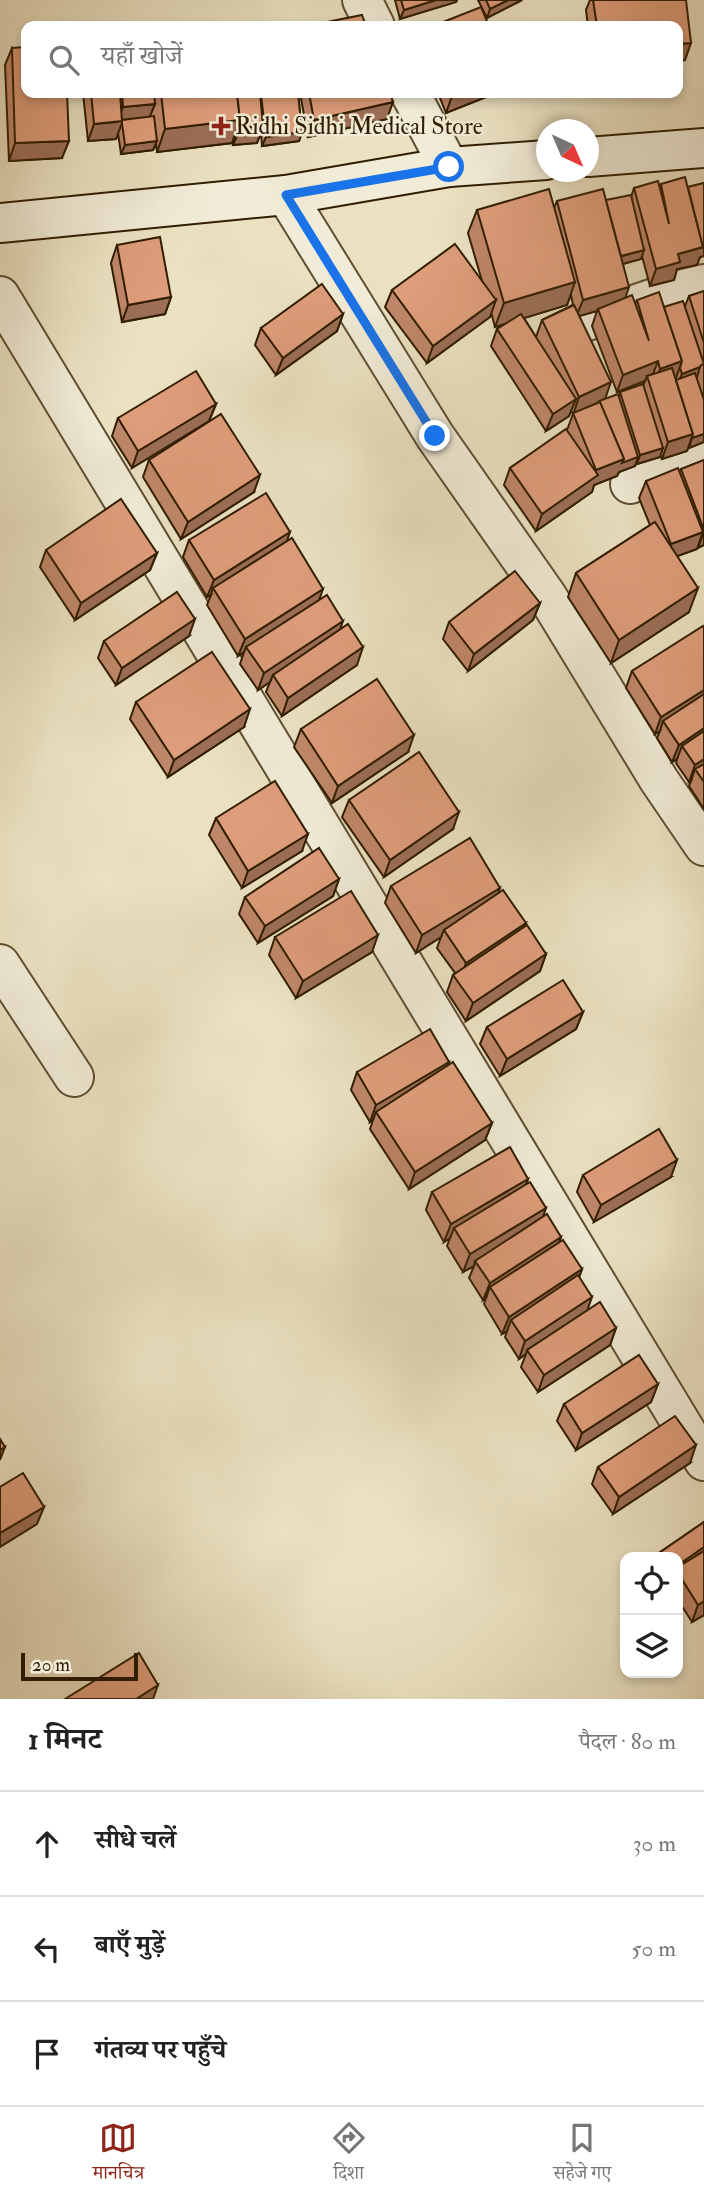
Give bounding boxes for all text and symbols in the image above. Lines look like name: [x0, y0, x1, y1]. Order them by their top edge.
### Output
search box: [21, 21, 683, 98]
text: यहाँ खोजें: [101, 40, 183, 72]
icon: search: [45, 41, 83, 79]
place label: Ridhi Sidhi Medical Store: [235, 111, 483, 142]
marker: Ridhi Sidhi Medical Store: [213, 118, 229, 134]
north arrow: [536, 119, 599, 182]
route start: [433, 151, 464, 182]
route end: [419, 420, 450, 451]
map controls: [620, 1552, 683, 1678]
button: locate: [620, 1552, 683, 1615]
button: layers: [620, 1615, 683, 1678]
scale bar: [21, 1650, 138, 1682]
text: 20 m: [32, 1653, 70, 1677]
text: 1 मिनट: [28, 1721, 102, 1758]
text: पैदल · 80 m: [579, 1727, 676, 1756]
text: सीधे चलें: [95, 1824, 176, 1856]
icon: ahead: [28, 1825, 66, 1863]
text: 30 m: [633, 1829, 676, 1858]
text: बाएँ मुड़ें: [95, 1929, 165, 1961]
icon: left: [28, 1930, 66, 1968]
text: 50 m: [632, 1934, 676, 1963]
text: गंतव्य पर पहुँचे: [95, 2034, 226, 2066]
icon: arrive: [28, 2035, 66, 2073]
tab: मानचित्र: [93, 2119, 144, 2191]
tab: दिशा: [330, 2119, 368, 2191]
tab: सहेजे गए: [553, 2119, 611, 2191]

